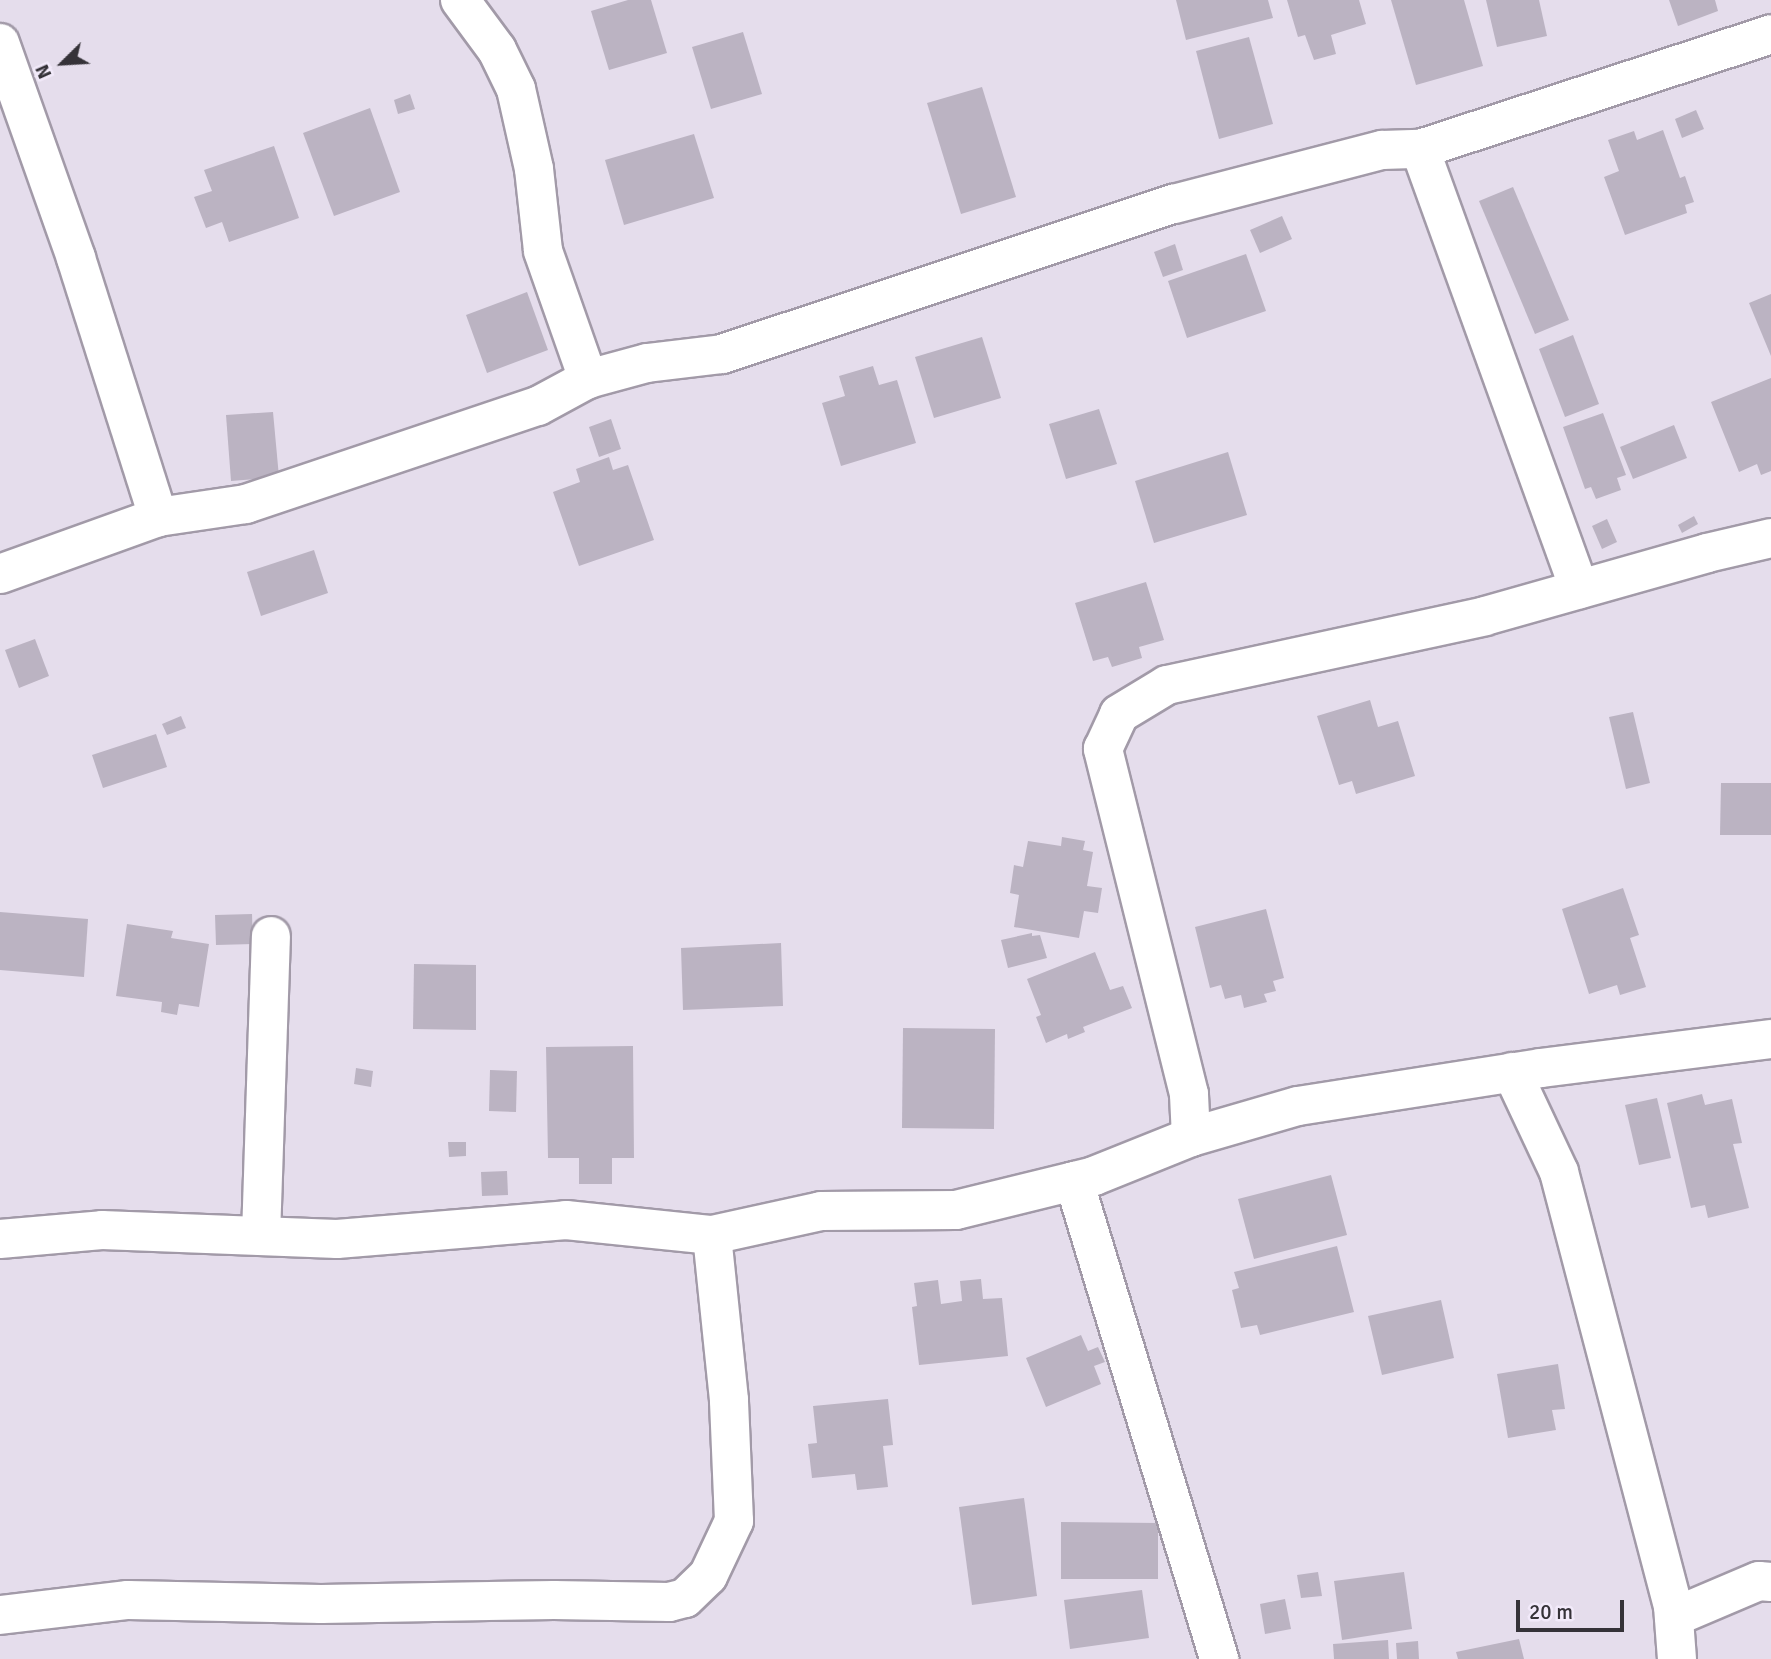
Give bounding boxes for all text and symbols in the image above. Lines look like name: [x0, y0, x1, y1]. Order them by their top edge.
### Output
north arrow: [28, 28, 98, 98]
text: N: [30, 61, 57, 82]
scale bar: [1519, 1586, 1628, 1630]
text: 20 m: [1529, 1599, 1573, 1625]

